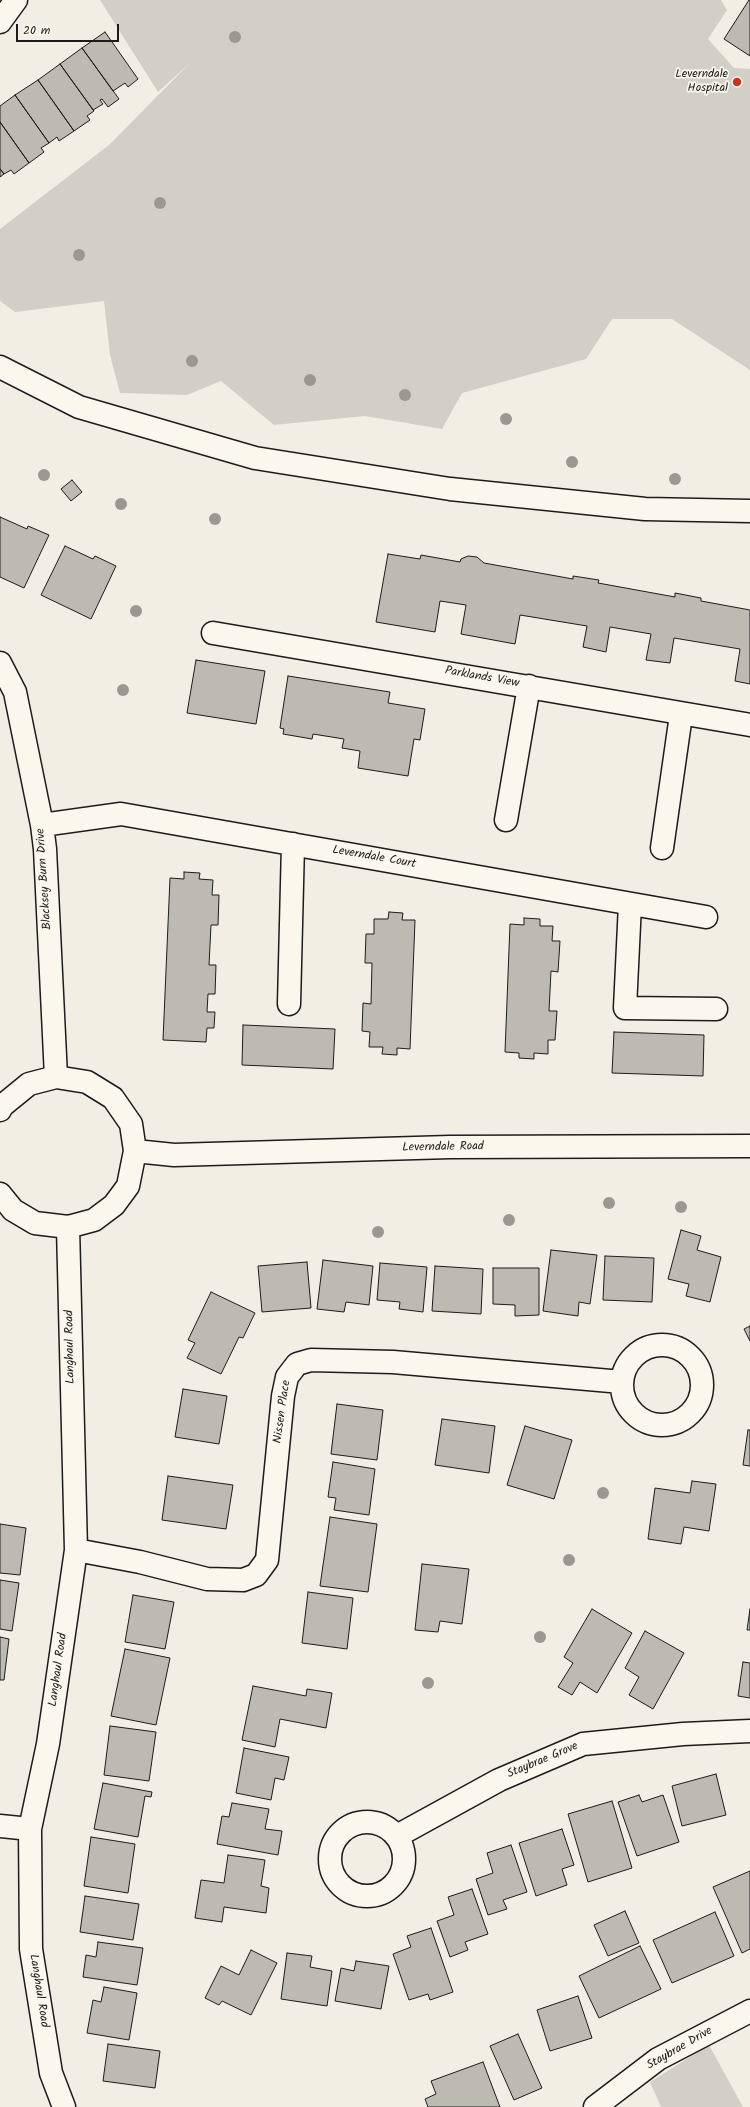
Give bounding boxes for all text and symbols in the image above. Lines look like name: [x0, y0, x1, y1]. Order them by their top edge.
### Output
scale bar: [18, 16, 121, 42]
text: 20 m: [23, 21, 50, 40]
place label: Leverndale Hospital: [675, 68, 728, 96]
marker: Leverndale Hospital: [731, 76, 743, 88]
street label: Parklands View: [444, 664, 520, 692]
street label: Blacksey Burn Drive: [34, 828, 56, 930]
street label: Leverndale Court: [331, 844, 417, 872]
street label: Leverndale Road: [402, 1140, 484, 1156]
street label: Langhaul Road: [63, 1310, 79, 1384]
street label: Nissen Place: [271, 1379, 295, 1445]
street label: Langhaul Road: [47, 1632, 71, 1708]
street label: Staybrae Grove: [505, 1740, 581, 1782]
street label: Langhaul Road: [25, 1953, 51, 2029]
street label: Staybrae Drive: [645, 2024, 715, 2074]

